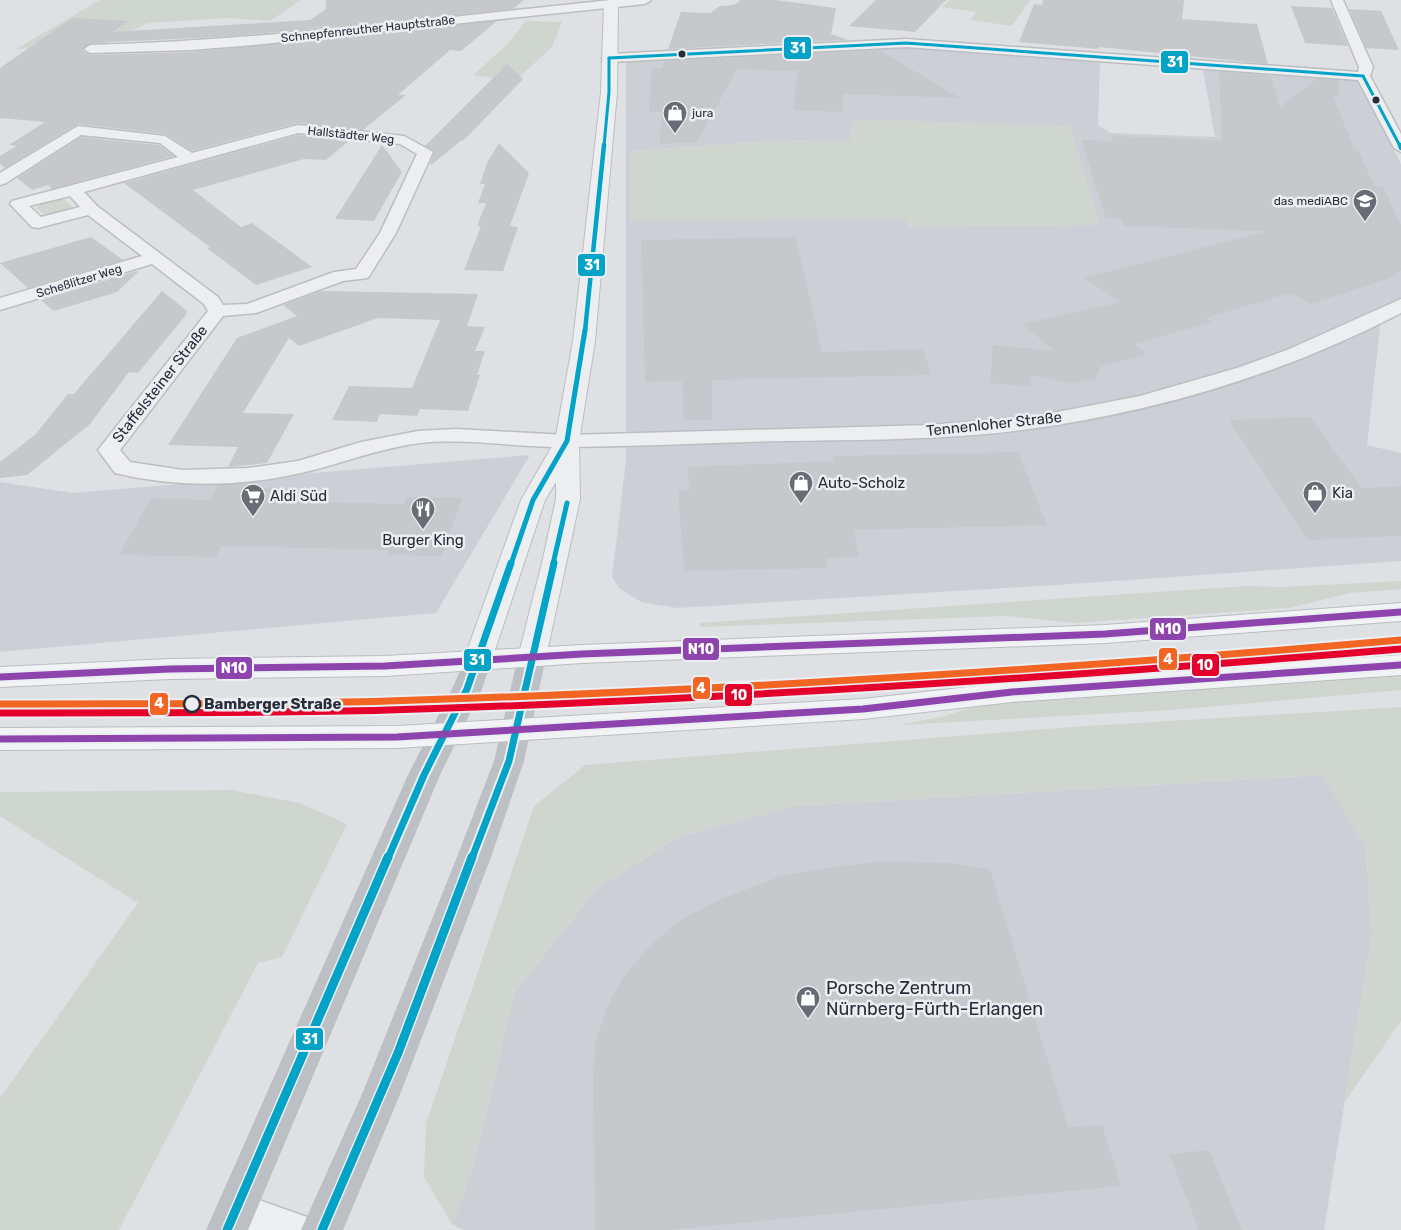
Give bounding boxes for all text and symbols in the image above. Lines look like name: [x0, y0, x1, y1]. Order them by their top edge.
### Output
street label: Schnepfenreuther Hauptstraße: [280, 13, 456, 45]
line badge: 31: [783, 36, 812, 60]
text: 31: [790, 40, 806, 57]
unlabelled marker: [677, 49, 687, 59]
line badge: 31: [1160, 50, 1189, 74]
text: 31: [1167, 54, 1183, 71]
unlabelled marker: [1371, 95, 1381, 105]
shop icon: jura: [662, 100, 688, 134]
place label: jura: [691, 106, 713, 120]
street label: Hallstädter Weg: [307, 123, 395, 147]
school or university icon: das mediABC: [1352, 188, 1378, 222]
place label: das mediABC: [1274, 194, 1348, 208]
line badge: 31: [577, 253, 606, 277]
text: 31: [584, 257, 600, 274]
street label: Scheßlitzer Weg: [35, 261, 123, 301]
street label: Staffelsteiner Straße: [109, 322, 211, 446]
street label: Tennenloher Straße: [925, 408, 1063, 440]
shop icon: Auto-Scholz: [788, 470, 814, 504]
place label: Auto-Scholz: [818, 474, 905, 492]
shop icon: Kia: [1302, 480, 1328, 514]
supermarket icon: Aldi Süd: [240, 483, 266, 517]
place label: Kia: [1332, 484, 1353, 502]
place label: Aldi Süd: [270, 487, 327, 505]
restaurant icon: Burger King: [410, 496, 436, 530]
place label: Burger King: [382, 531, 464, 549]
line badge: N10: [1149, 617, 1187, 641]
text: N10: [1155, 621, 1181, 638]
line badge: N10: [682, 637, 720, 661]
text: N10: [688, 641, 714, 658]
line badge: 4: [1158, 647, 1178, 671]
line badge: 31: [463, 648, 492, 672]
text: 4: [1163, 651, 1173, 668]
text: 31: [469, 652, 485, 669]
line badge: 10: [1191, 653, 1220, 677]
line badge: N10: [215, 656, 253, 680]
text: 10: [1197, 657, 1213, 674]
text: N10: [221, 660, 247, 677]
line badge: 4: [692, 676, 711, 700]
text: 4: [696, 680, 706, 697]
line badge: 10: [724, 683, 753, 707]
text: 10: [731, 687, 747, 704]
line badge: 4: [149, 692, 169, 716]
text: 4: [154, 695, 164, 712]
marker: Bamberger Straße: [183, 695, 201, 713]
place label: Bamberger Straße: [204, 695, 341, 713]
place label: Porsche Zentrum Nürnberg-Fürth-Erlangen: [826, 977, 1043, 1020]
shop icon: Porsche Zentrum Nürnberg-Fürth-Erlangen: [795, 985, 821, 1019]
line badge: 31: [295, 1027, 324, 1051]
text: 31: [302, 1031, 318, 1048]

